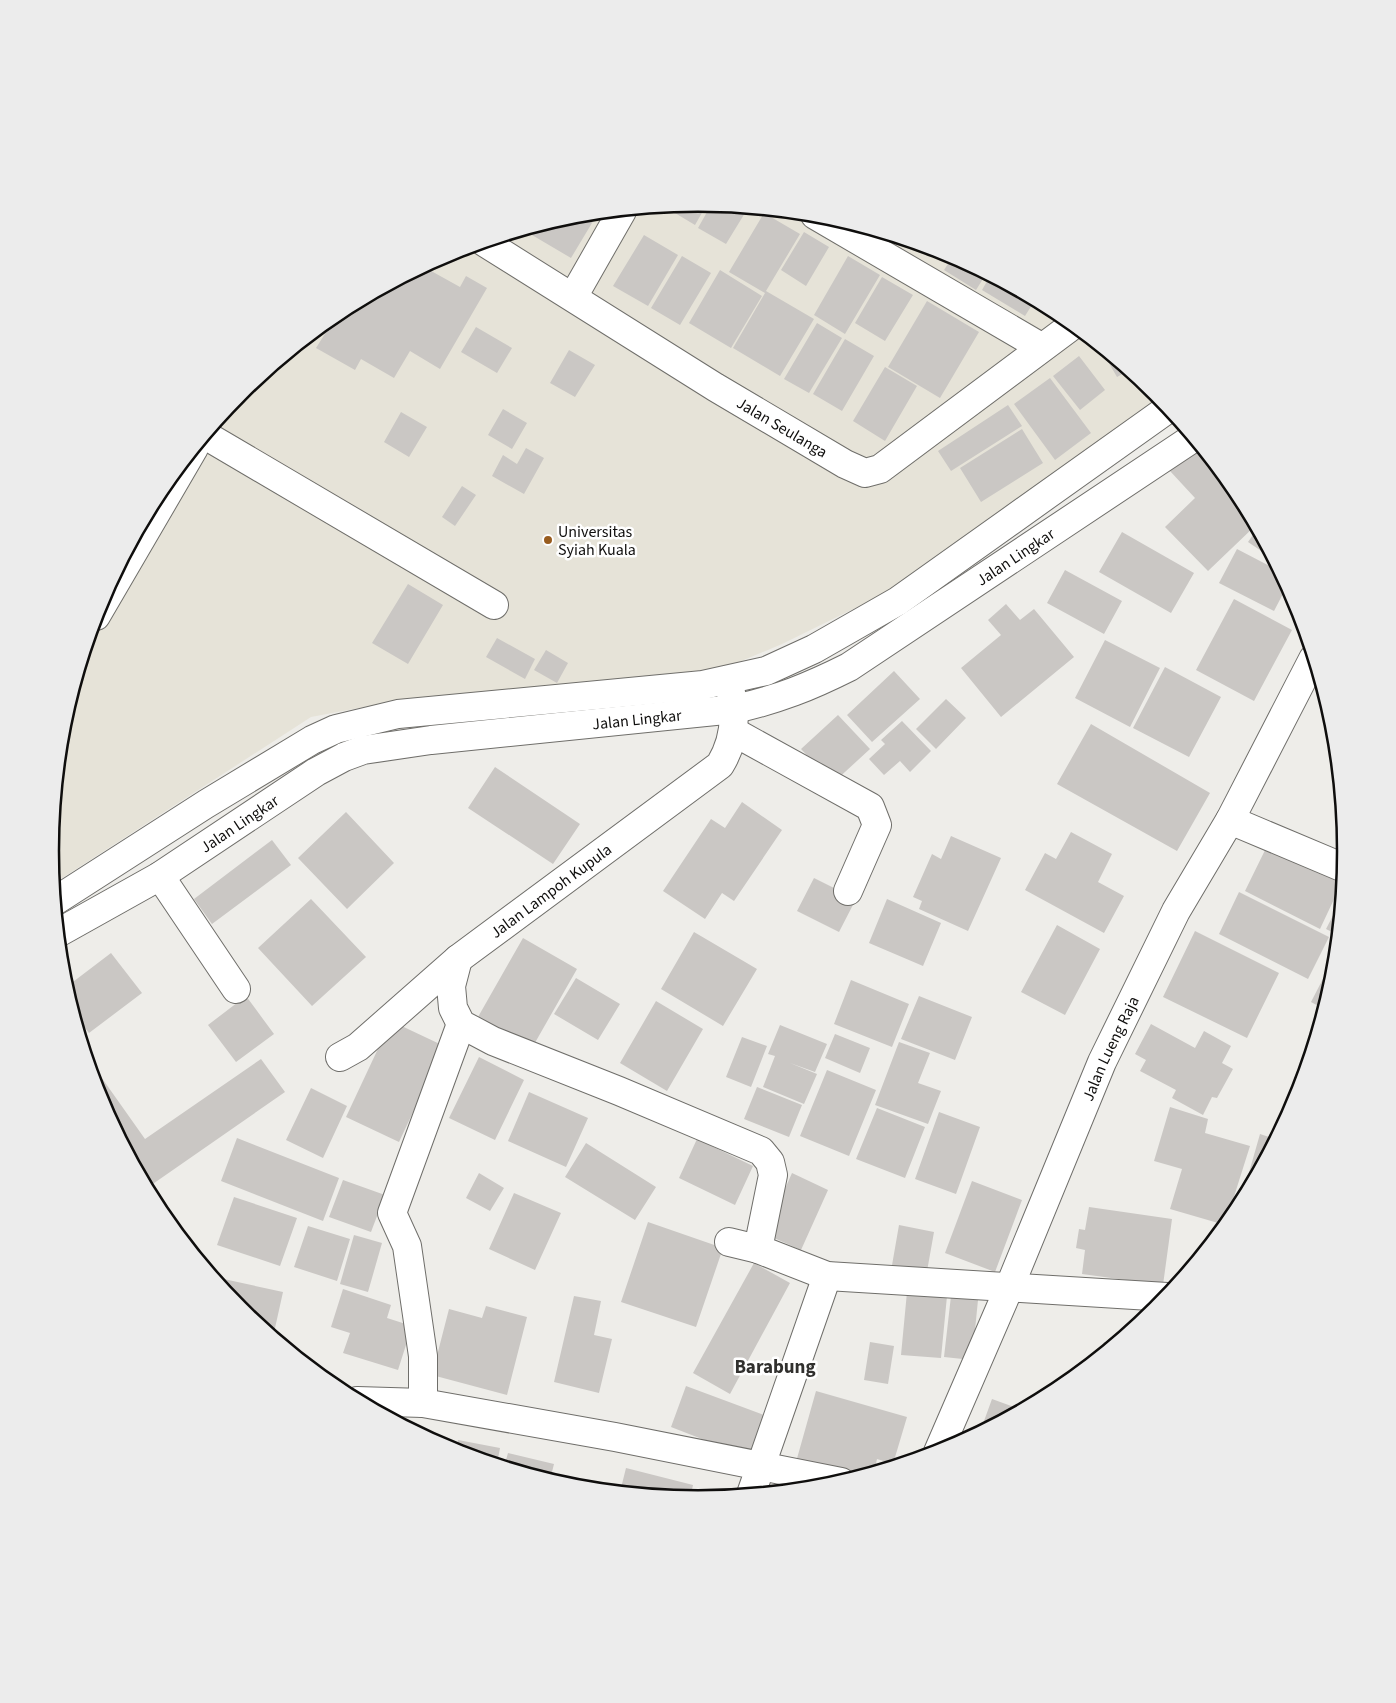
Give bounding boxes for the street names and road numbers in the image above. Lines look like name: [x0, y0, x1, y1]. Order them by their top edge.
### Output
street label: Jalan Seulanga: [732, 392, 831, 463]
street label: Jalan Lingkar: [972, 523, 1060, 591]
street label: Jalan Lingkar: [591, 704, 683, 736]
street label: Jalan Lingkar: [196, 790, 284, 858]
street label: Jalan Lampoh Kupula: [486, 839, 616, 944]
street label: Jalan Lueng Raja: [1077, 992, 1145, 1104]

